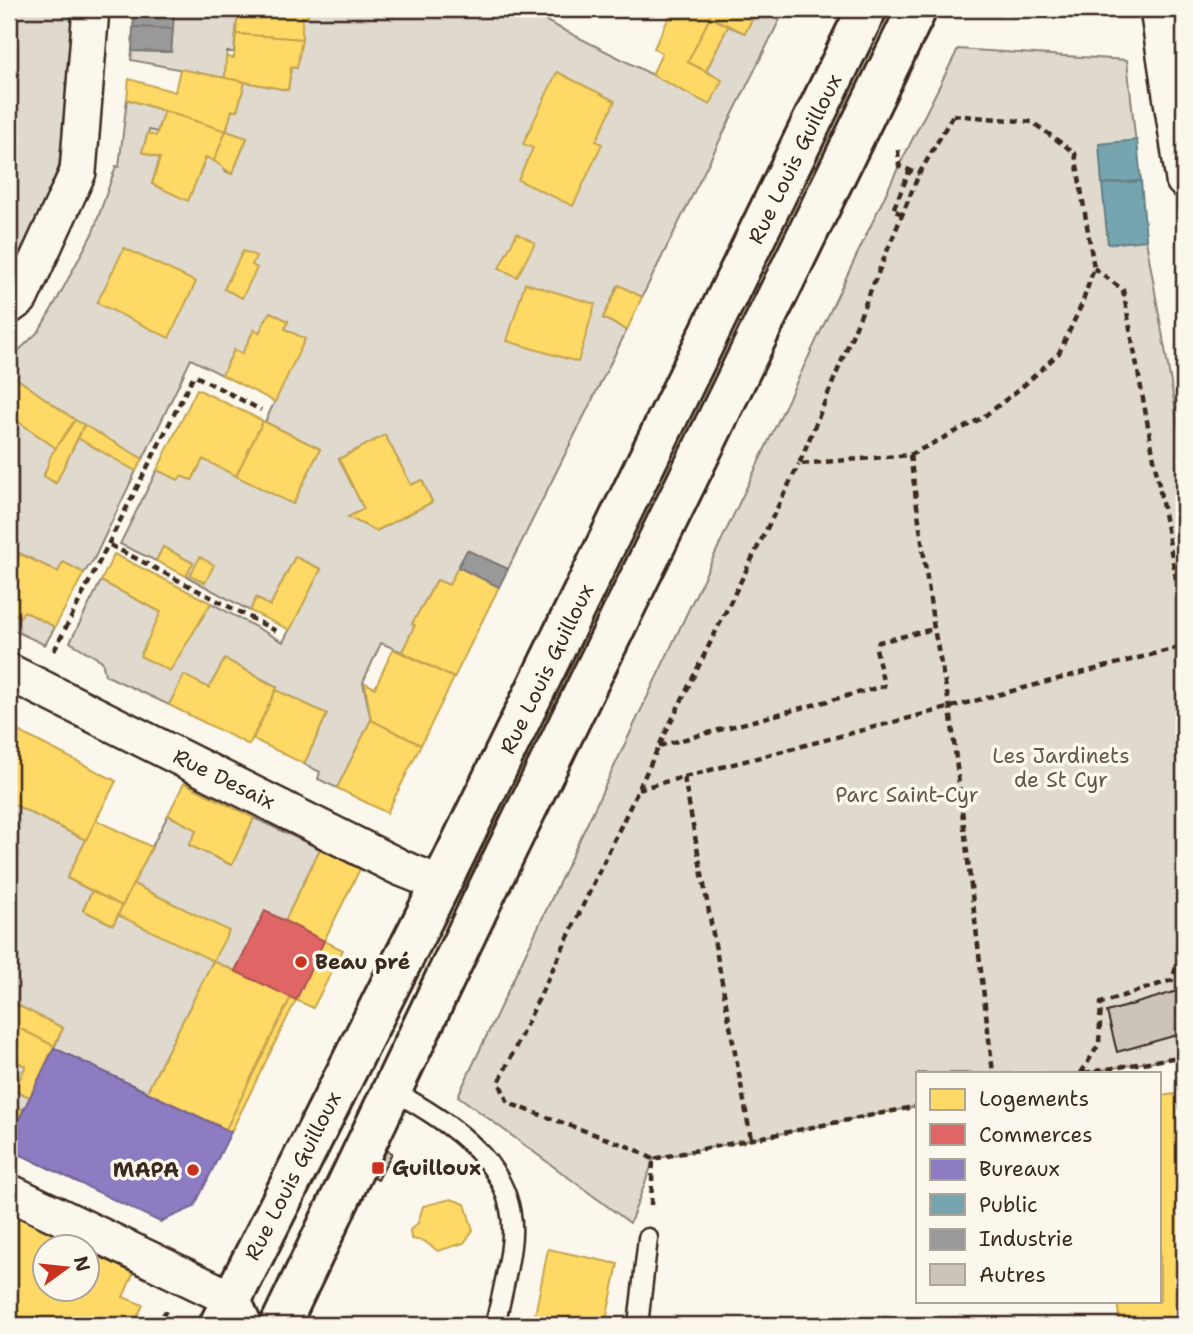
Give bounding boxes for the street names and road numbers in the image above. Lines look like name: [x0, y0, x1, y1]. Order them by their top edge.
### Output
street label: Rue Louis Guilloux: [742, 69, 848, 249]
street label: Rue Louis Guilloux: [494, 579, 600, 759]
street label: Rue Desaix: [168, 742, 280, 816]
street label: Rue Louis Guilloux: [238, 1087, 348, 1265]

